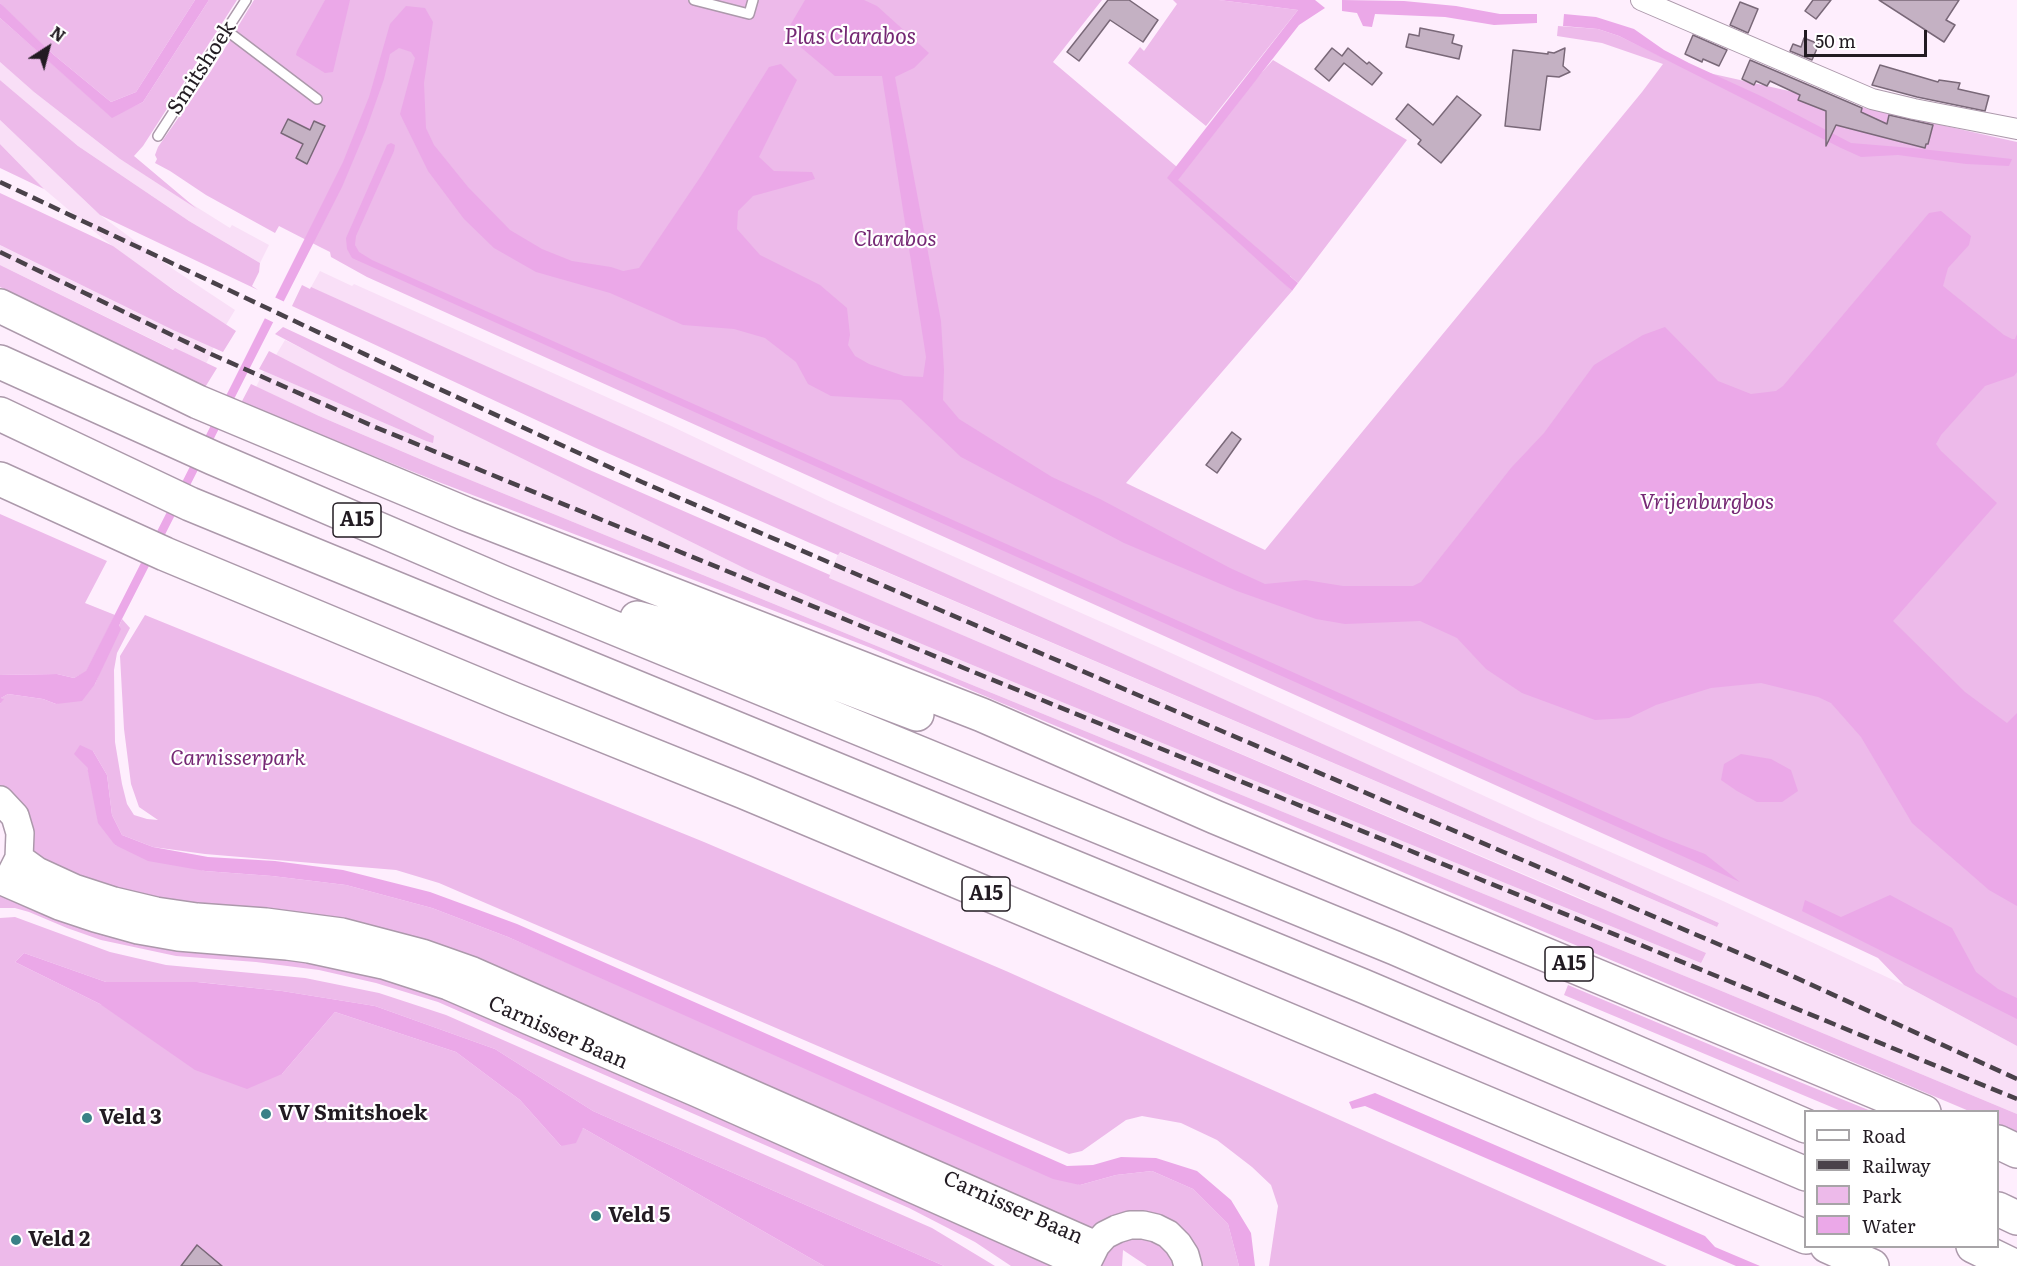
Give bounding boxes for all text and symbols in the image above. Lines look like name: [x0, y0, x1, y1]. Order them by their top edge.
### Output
street label: Smitshoek: [162, 17, 242, 119]
north arrow: [18, 18, 78, 78]
scale bar: [1807, 18, 1930, 56]
text: N: [46, 20, 71, 47]
water label: Plas Clarabos: [784, 25, 916, 51]
text: 50 m: [1815, 27, 1856, 54]
park label: Clarabos: [854, 227, 936, 253]
park label: Vrijenburgbos: [1640, 490, 1774, 516]
road number: A15: [333, 503, 381, 537]
park label: Carnisserpark: [170, 746, 306, 772]
road number: A15: [962, 877, 1010, 911]
road number: A15: [1545, 947, 1593, 981]
street label: Carnisser Baan: [484, 991, 632, 1075]
place label: VV Smitshoek: [278, 1101, 428, 1127]
place label: Veld 3: [99, 1105, 162, 1131]
marker: VV Smitshoek: [259, 1107, 273, 1121]
legend: [1804, 1110, 1999, 1248]
marker: Veld 3: [80, 1111, 94, 1125]
text: Road: [1862, 1122, 1906, 1149]
text: Railway: [1862, 1152, 1931, 1179]
street label: Carnisser Baan: [939, 1166, 1087, 1250]
text: Park: [1862, 1182, 1901, 1209]
place label: Veld 5: [608, 1203, 671, 1229]
marker: Veld 5: [589, 1209, 603, 1223]
text: Water: [1862, 1212, 1915, 1239]
place label: Veld 2: [28, 1227, 90, 1253]
marker: Veld 2: [9, 1233, 23, 1247]

